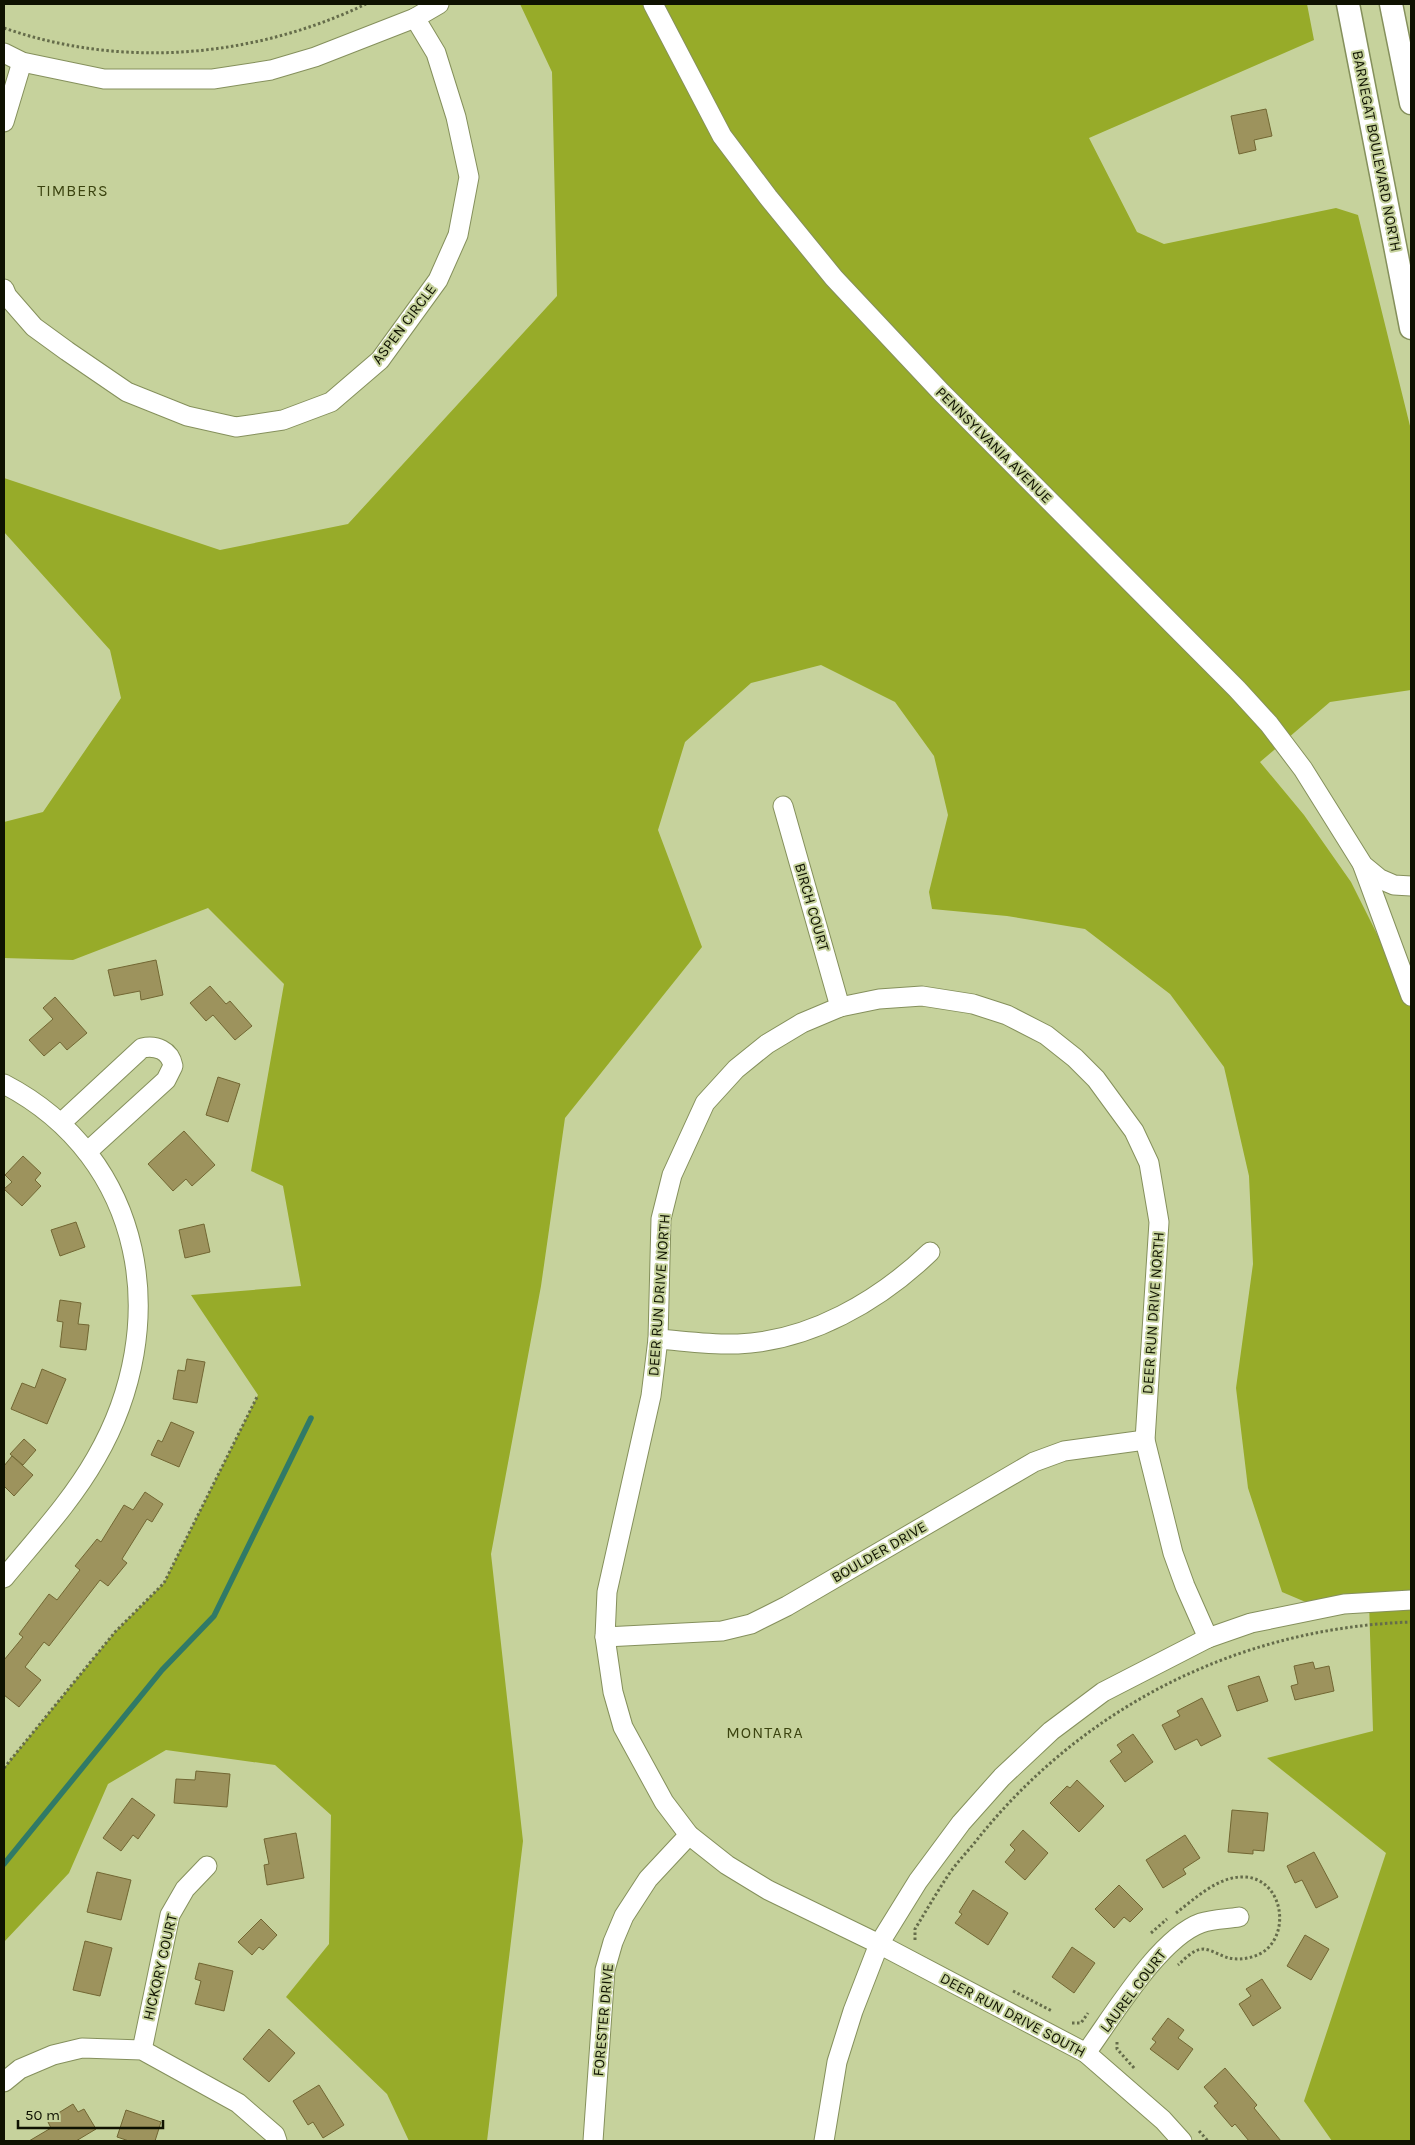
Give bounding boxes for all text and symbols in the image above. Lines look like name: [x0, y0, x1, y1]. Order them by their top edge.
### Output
street label: BARNEGAT BOULEVARD NORTH: [1349, 49, 1405, 253]
district label: TIMBERS: [37, 181, 109, 200]
street label: ASPEN CIRCLE: [368, 280, 440, 368]
street label: PENNSYLVANIA AVENUE: [932, 383, 1056, 507]
street label: BIRCH COURT: [791, 861, 833, 954]
street label: DEER RUN DRIVE NORTH: [644, 1213, 674, 1377]
street label: DEER RUN DRIVE NORTH: [1138, 1231, 1168, 1395]
street label: BOULDER DRIVE: [828, 1517, 930, 1587]
district label: MONTARA: [726, 1723, 804, 1742]
street label: HICKORY COURT: [139, 1912, 181, 2022]
street label: LAUREL COURT: [1096, 1946, 1170, 2036]
street label: FORESTER DRIVE: [589, 1963, 617, 2077]
street label: DEER RUN DRIVE SOUTH: [937, 1969, 1089, 2061]
scale bar: [18, 2098, 162, 2130]
text: 50 m: [25, 2106, 60, 2124]

